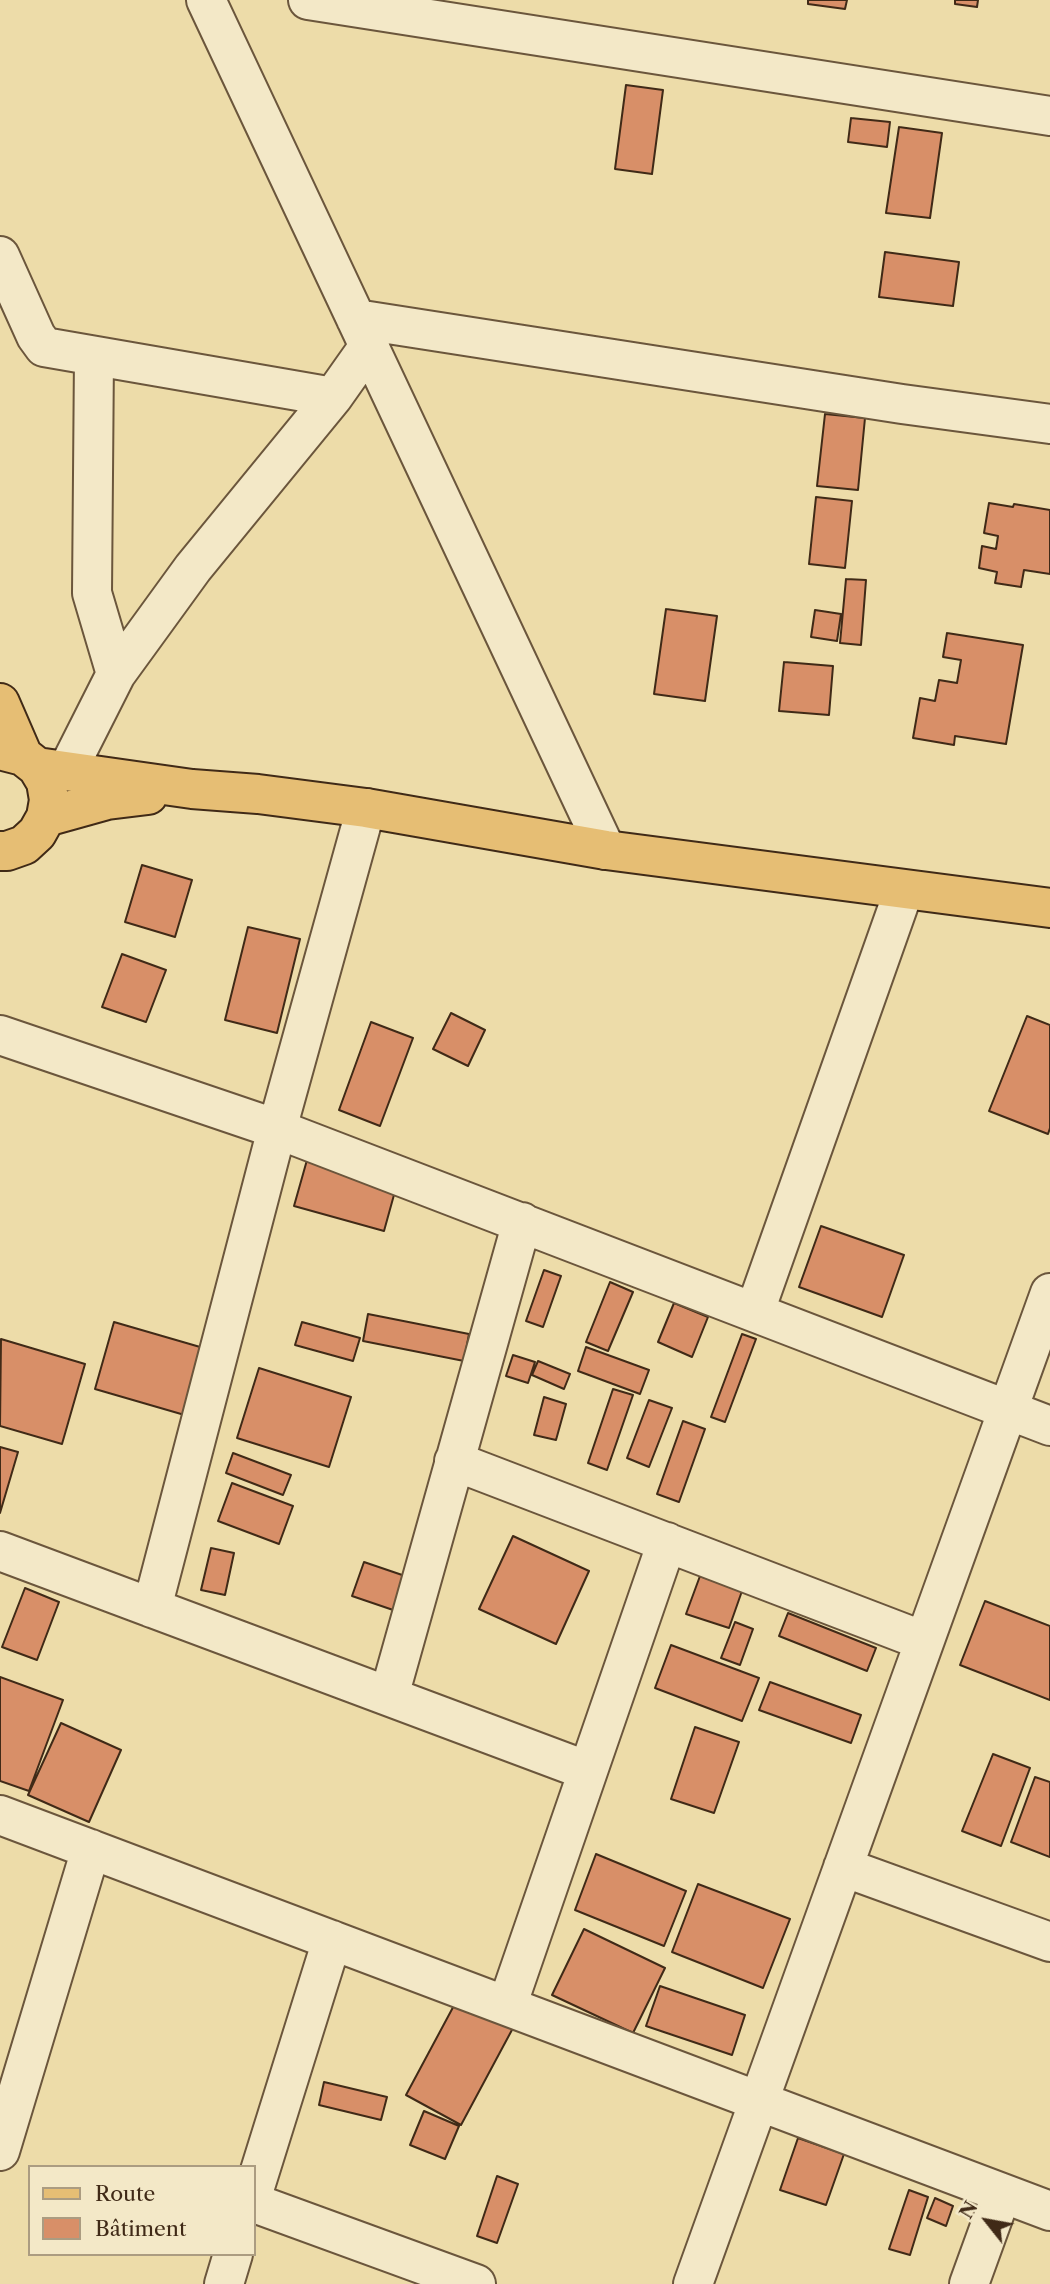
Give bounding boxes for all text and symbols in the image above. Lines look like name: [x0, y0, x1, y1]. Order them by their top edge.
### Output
legend: [28, 2165, 256, 2256]
text: Route: [95, 2181, 155, 2206]
north arrow: [952, 2186, 1022, 2256]
text: N: [954, 2197, 983, 2223]
text: Bâtiment: [95, 2216, 186, 2241]

